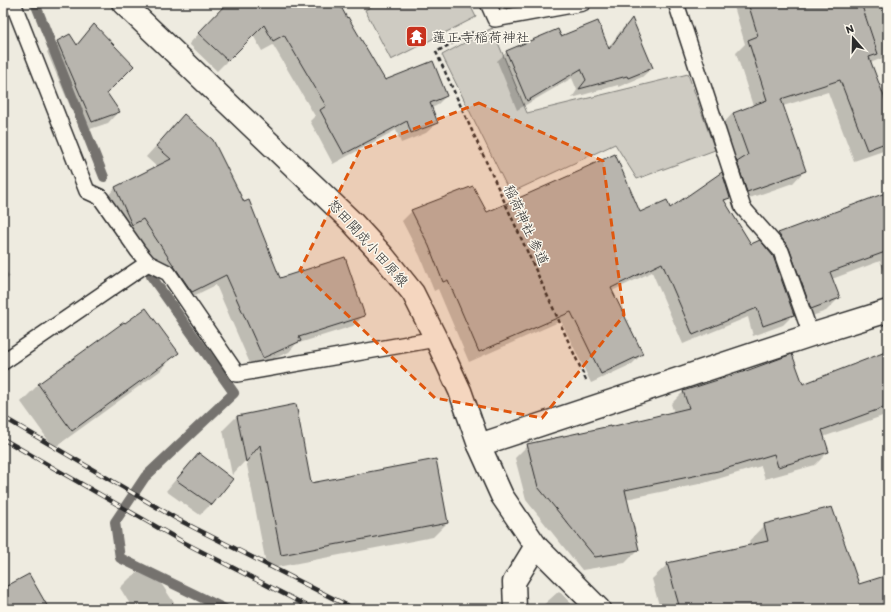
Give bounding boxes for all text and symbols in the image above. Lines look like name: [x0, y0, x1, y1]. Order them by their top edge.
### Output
north arrow: [833, 18, 873, 58]
text: N: [844, 22, 855, 36]
temple icon: 蓮正寺稲荷神社: [404, 24, 430, 50]
place label: 蓮正寺稲荷神社: [432, 29, 530, 46]
street label: 稲荷神社 参道: [500, 182, 552, 268]
street label: 怒田開成小田原線: [324, 196, 412, 290]

